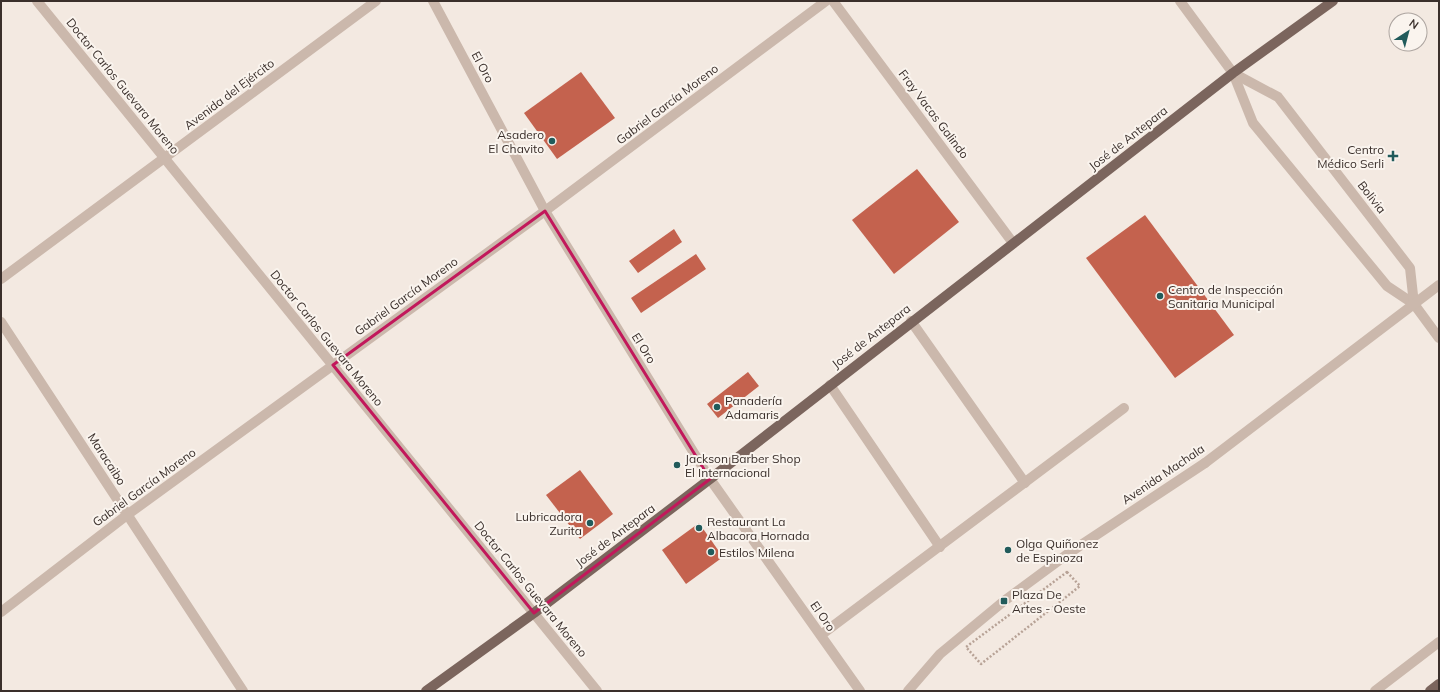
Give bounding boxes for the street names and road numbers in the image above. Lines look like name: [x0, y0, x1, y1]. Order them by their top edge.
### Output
street label: Doctor Carlos Guevara Moreno: [63, 15, 183, 157]
street label: El Oro: [469, 49, 498, 85]
street label: Avenida del Ejército: [181, 55, 277, 133]
street label: Gabriel García Moreno: [613, 61, 721, 147]
street label: Fray Vacas Galindo: [896, 67, 972, 162]
street label: José de Antepara: [1086, 103, 1170, 173]
street label: Bolivia: [1355, 178, 1389, 216]
street label: Gabriel García Moreno: [351, 253, 461, 339]
street label: Doctor Carlos Guevara Moreno: [267, 267, 387, 409]
street label: José de Antepara: [829, 301, 913, 371]
street label: El Oro: [629, 330, 659, 366]
street label: Maracaibo: [85, 430, 129, 488]
street label: Avenida Machala: [1119, 441, 1207, 507]
street label: Gabriel García Moreno: [89, 444, 199, 530]
street label: José de Antepara: [572, 500, 658, 570]
street label: Doctor Carlos Guevara Moreno: [471, 518, 591, 660]
street label: El Oro: [807, 598, 839, 634]

